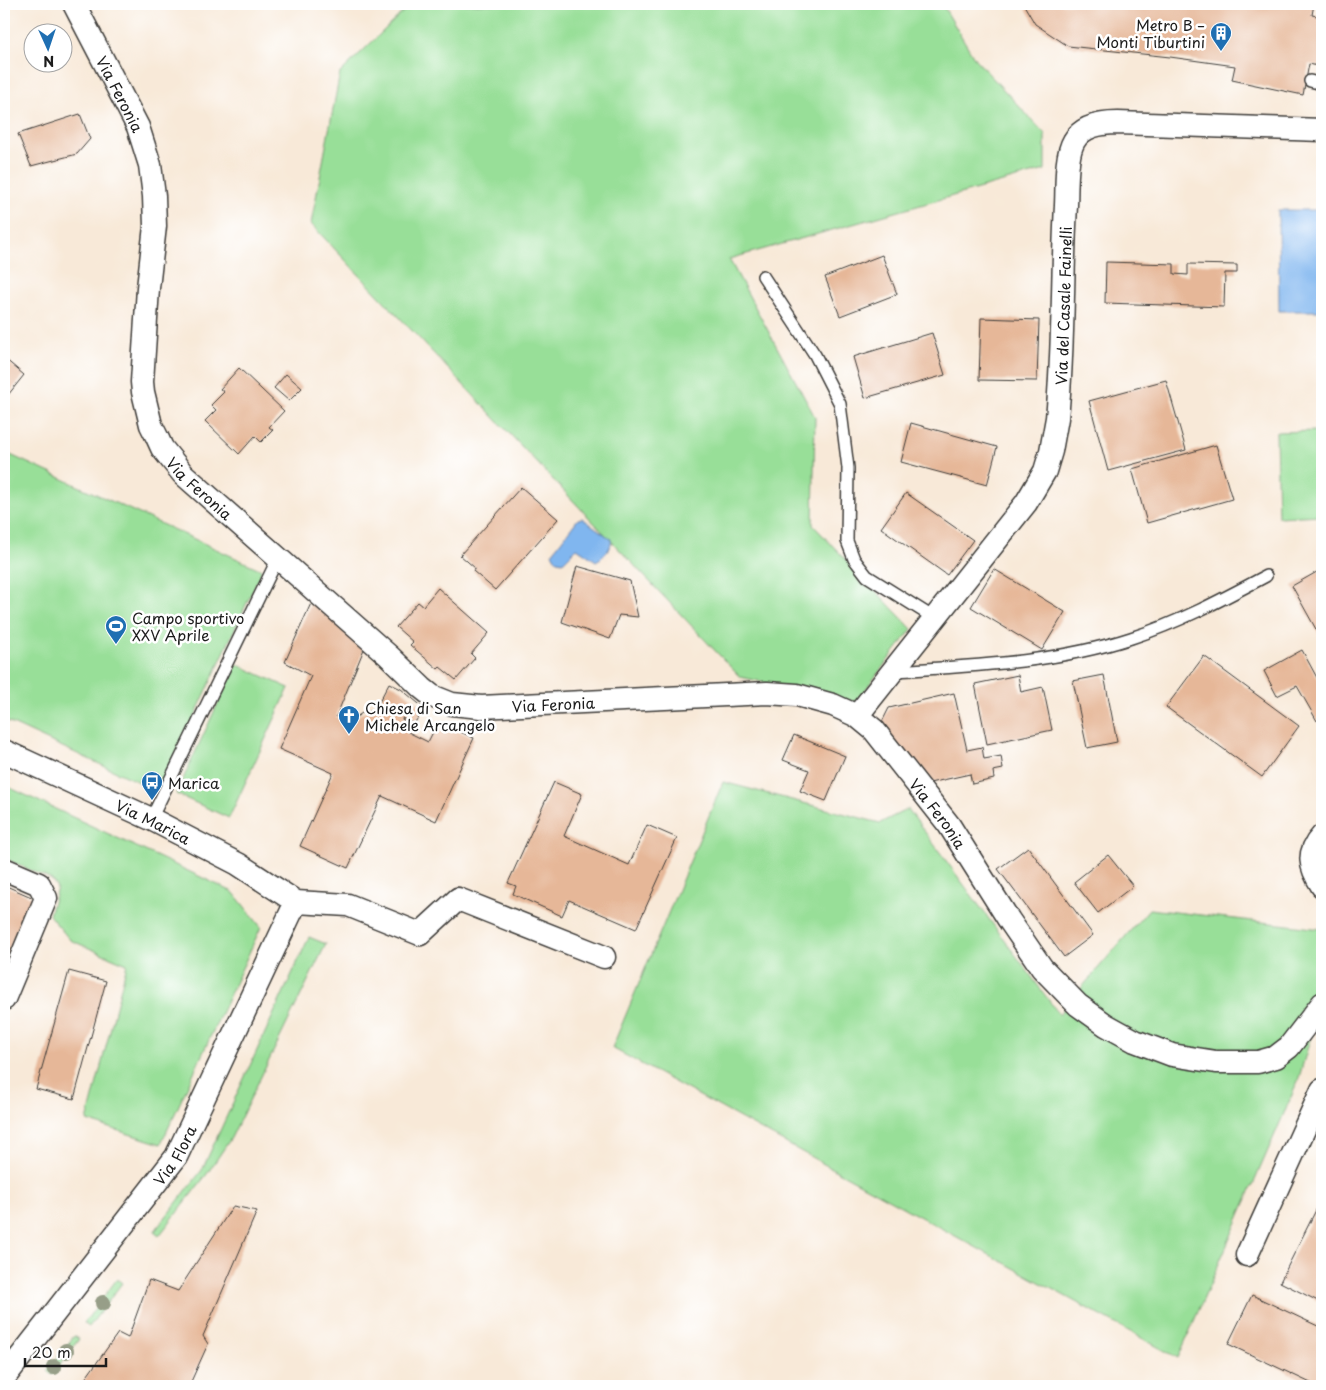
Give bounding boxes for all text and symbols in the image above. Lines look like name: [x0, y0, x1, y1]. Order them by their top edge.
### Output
place label: Metro B – Monti Tiburtini: [1097, 13, 1205, 53]
building icon: Metro B – Monti Tiburtini: [1209, 21, 1233, 52]
north arrow: [22, 22, 72, 72]
text: N: [43, 51, 55, 72]
street label: Via Feronia: [91, 51, 150, 136]
street label: Via del Casale Fainelli: [1048, 226, 1076, 386]
street label: Via Feronia: [162, 451, 239, 525]
place label: Campo sportivo XXV Aprile: [132, 606, 244, 646]
sports icon: Campo sportivo XXV Aprile: [104, 614, 128, 645]
street label: Via Feronia: [511, 690, 596, 717]
place label: Chiesa di San Michele Arcangelo: [365, 696, 495, 736]
church icon: Chiesa di San Michele Arcangelo: [337, 704, 361, 735]
bus stop icon: Marica: [140, 770, 164, 801]
place label: Marica: [168, 771, 220, 794]
street label: Via Feronia: [904, 773, 973, 853]
street label: Via Marica: [112, 793, 195, 849]
street label: Via Flora: [147, 1121, 201, 1190]
scale bar: [25, 1335, 106, 1367]
text: 20 m: [32, 1340, 71, 1363]

